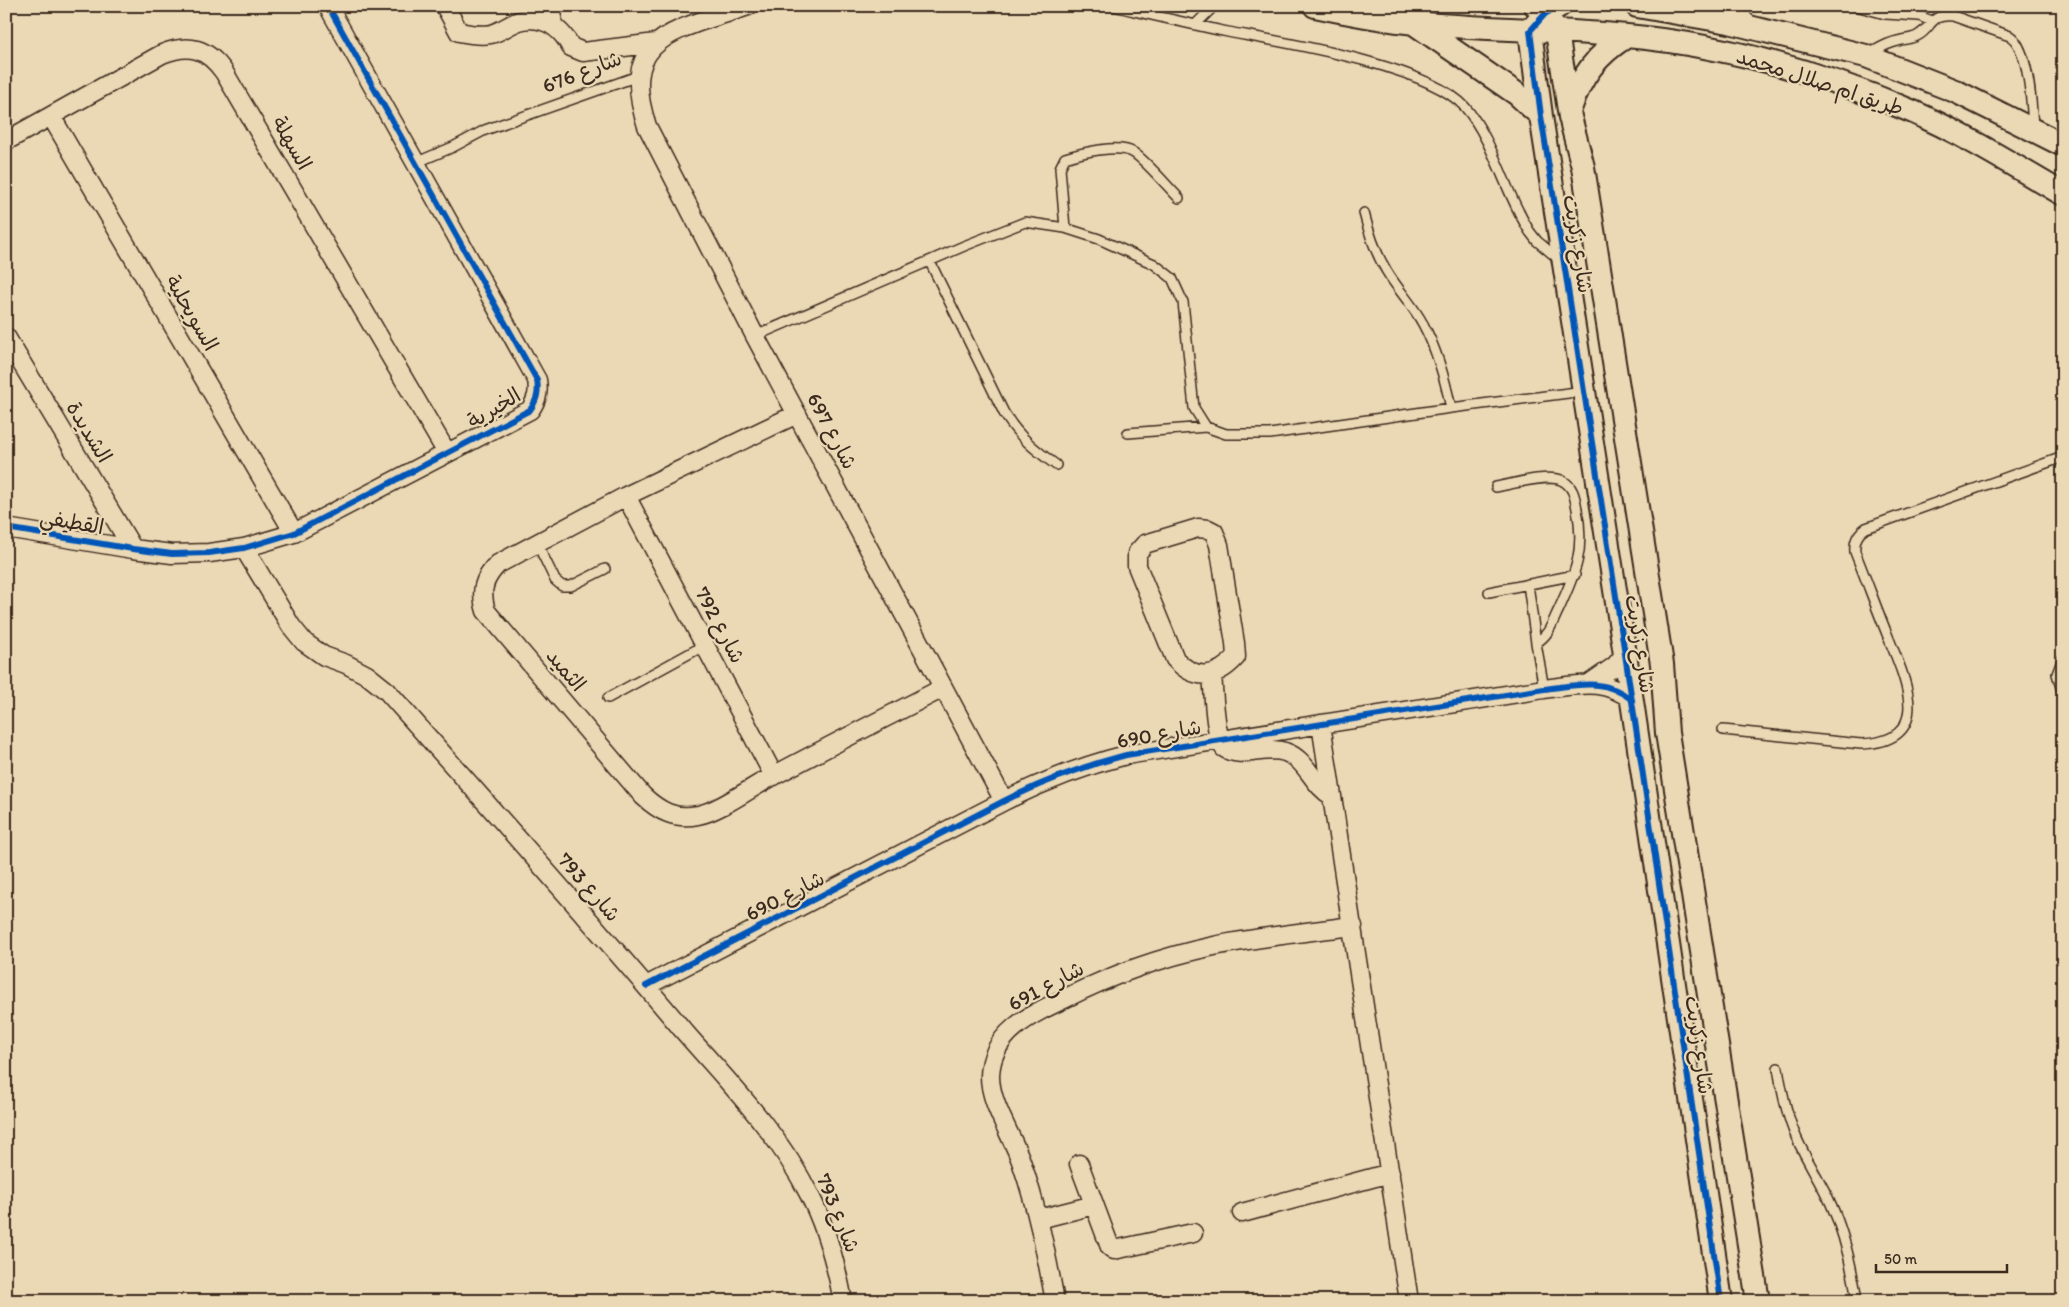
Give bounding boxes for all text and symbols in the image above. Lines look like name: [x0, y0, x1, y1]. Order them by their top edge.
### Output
street label: طريق ام صلال محمد: [1732, 43, 1907, 124]
street label: شارع 676: [539, 45, 626, 101]
street label: السهلة: [267, 111, 318, 174]
street label: شارع زكريت: [1555, 193, 1599, 295]
street label: السويحلية: [160, 270, 224, 356]
street label: الخيرية: [462, 382, 525, 433]
street label: شارع 697: [799, 388, 863, 475]
street label: الشديدة: [61, 397, 117, 467]
street label: القطيفي: [37, 504, 106, 546]
street label: شارع 792: [687, 582, 751, 669]
street label: شارع زكريت: [1617, 593, 1661, 695]
street label: الثميد: [541, 643, 591, 696]
street label: شارع 690: [1115, 714, 1204, 756]
street label: شارع 793: [550, 847, 626, 928]
street label: شارع 690: [741, 865, 830, 929]
street label: شارع 691: [1004, 955, 1089, 1018]
street label: شارع زكريت: [1677, 994, 1719, 1096]
street label: شارع 793: [809, 1170, 866, 1257]
scale bar: [1876, 1242, 2008, 1274]
text: 50 m: [1884, 1250, 1917, 1268]

